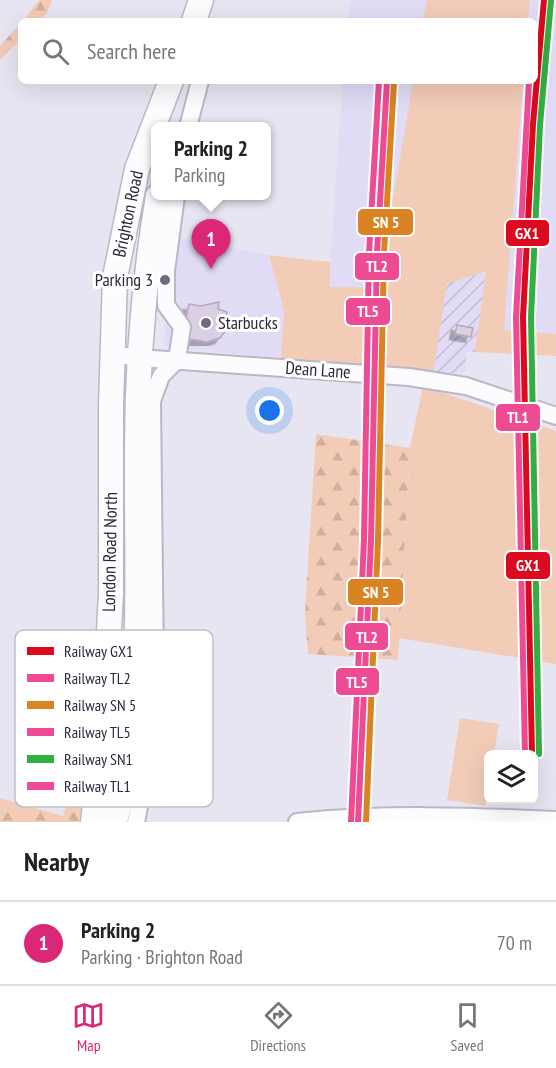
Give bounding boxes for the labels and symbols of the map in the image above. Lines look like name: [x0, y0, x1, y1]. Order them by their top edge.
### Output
street label: Brighton Road: [107, 168, 148, 259]
line badge: SN 5: [357, 208, 414, 236]
text: SN 5: [373, 212, 399, 232]
line badge: GX1: [505, 219, 550, 247]
pin: 1: [192, 220, 230, 269]
text: GX1: [515, 223, 539, 243]
line badge: TL2: [354, 252, 400, 281]
text: TL2: [366, 256, 388, 276]
place label: Parking 3: [95, 268, 153, 291]
marker: Parking 3: [158, 273, 172, 287]
line badge: TL5: [345, 297, 391, 326]
text: TL5: [357, 301, 379, 321]
place label: Starbucks: [218, 311, 278, 334]
marker: Starbucks: [199, 316, 213, 330]
street label: Dean Lane: [285, 356, 352, 383]
your location: [255, 396, 284, 425]
line badge: TL1: [495, 403, 541, 432]
text: TL1: [507, 407, 529, 427]
street label: London Road North: [97, 492, 122, 612]
line badge: GX1: [505, 551, 551, 580]
text: GX1: [516, 555, 540, 575]
line badge: SN 5: [347, 578, 404, 606]
text: SN 5: [363, 582, 389, 602]
line badge: TL2: [344, 622, 389, 651]
text: TL2: [356, 627, 378, 647]
legend: [15, 630, 213, 807]
text: Railway GX1: [64, 641, 133, 661]
line badge: TL5: [335, 667, 380, 696]
text: Railway TL2: [64, 668, 131, 688]
text: TL5: [346, 672, 368, 692]
text: Railway SN 5: [64, 695, 136, 715]
text: Railway TL5: [64, 722, 131, 742]
text: Railway SN1: [64, 749, 133, 769]
text: Railway TL1: [64, 776, 131, 796]

